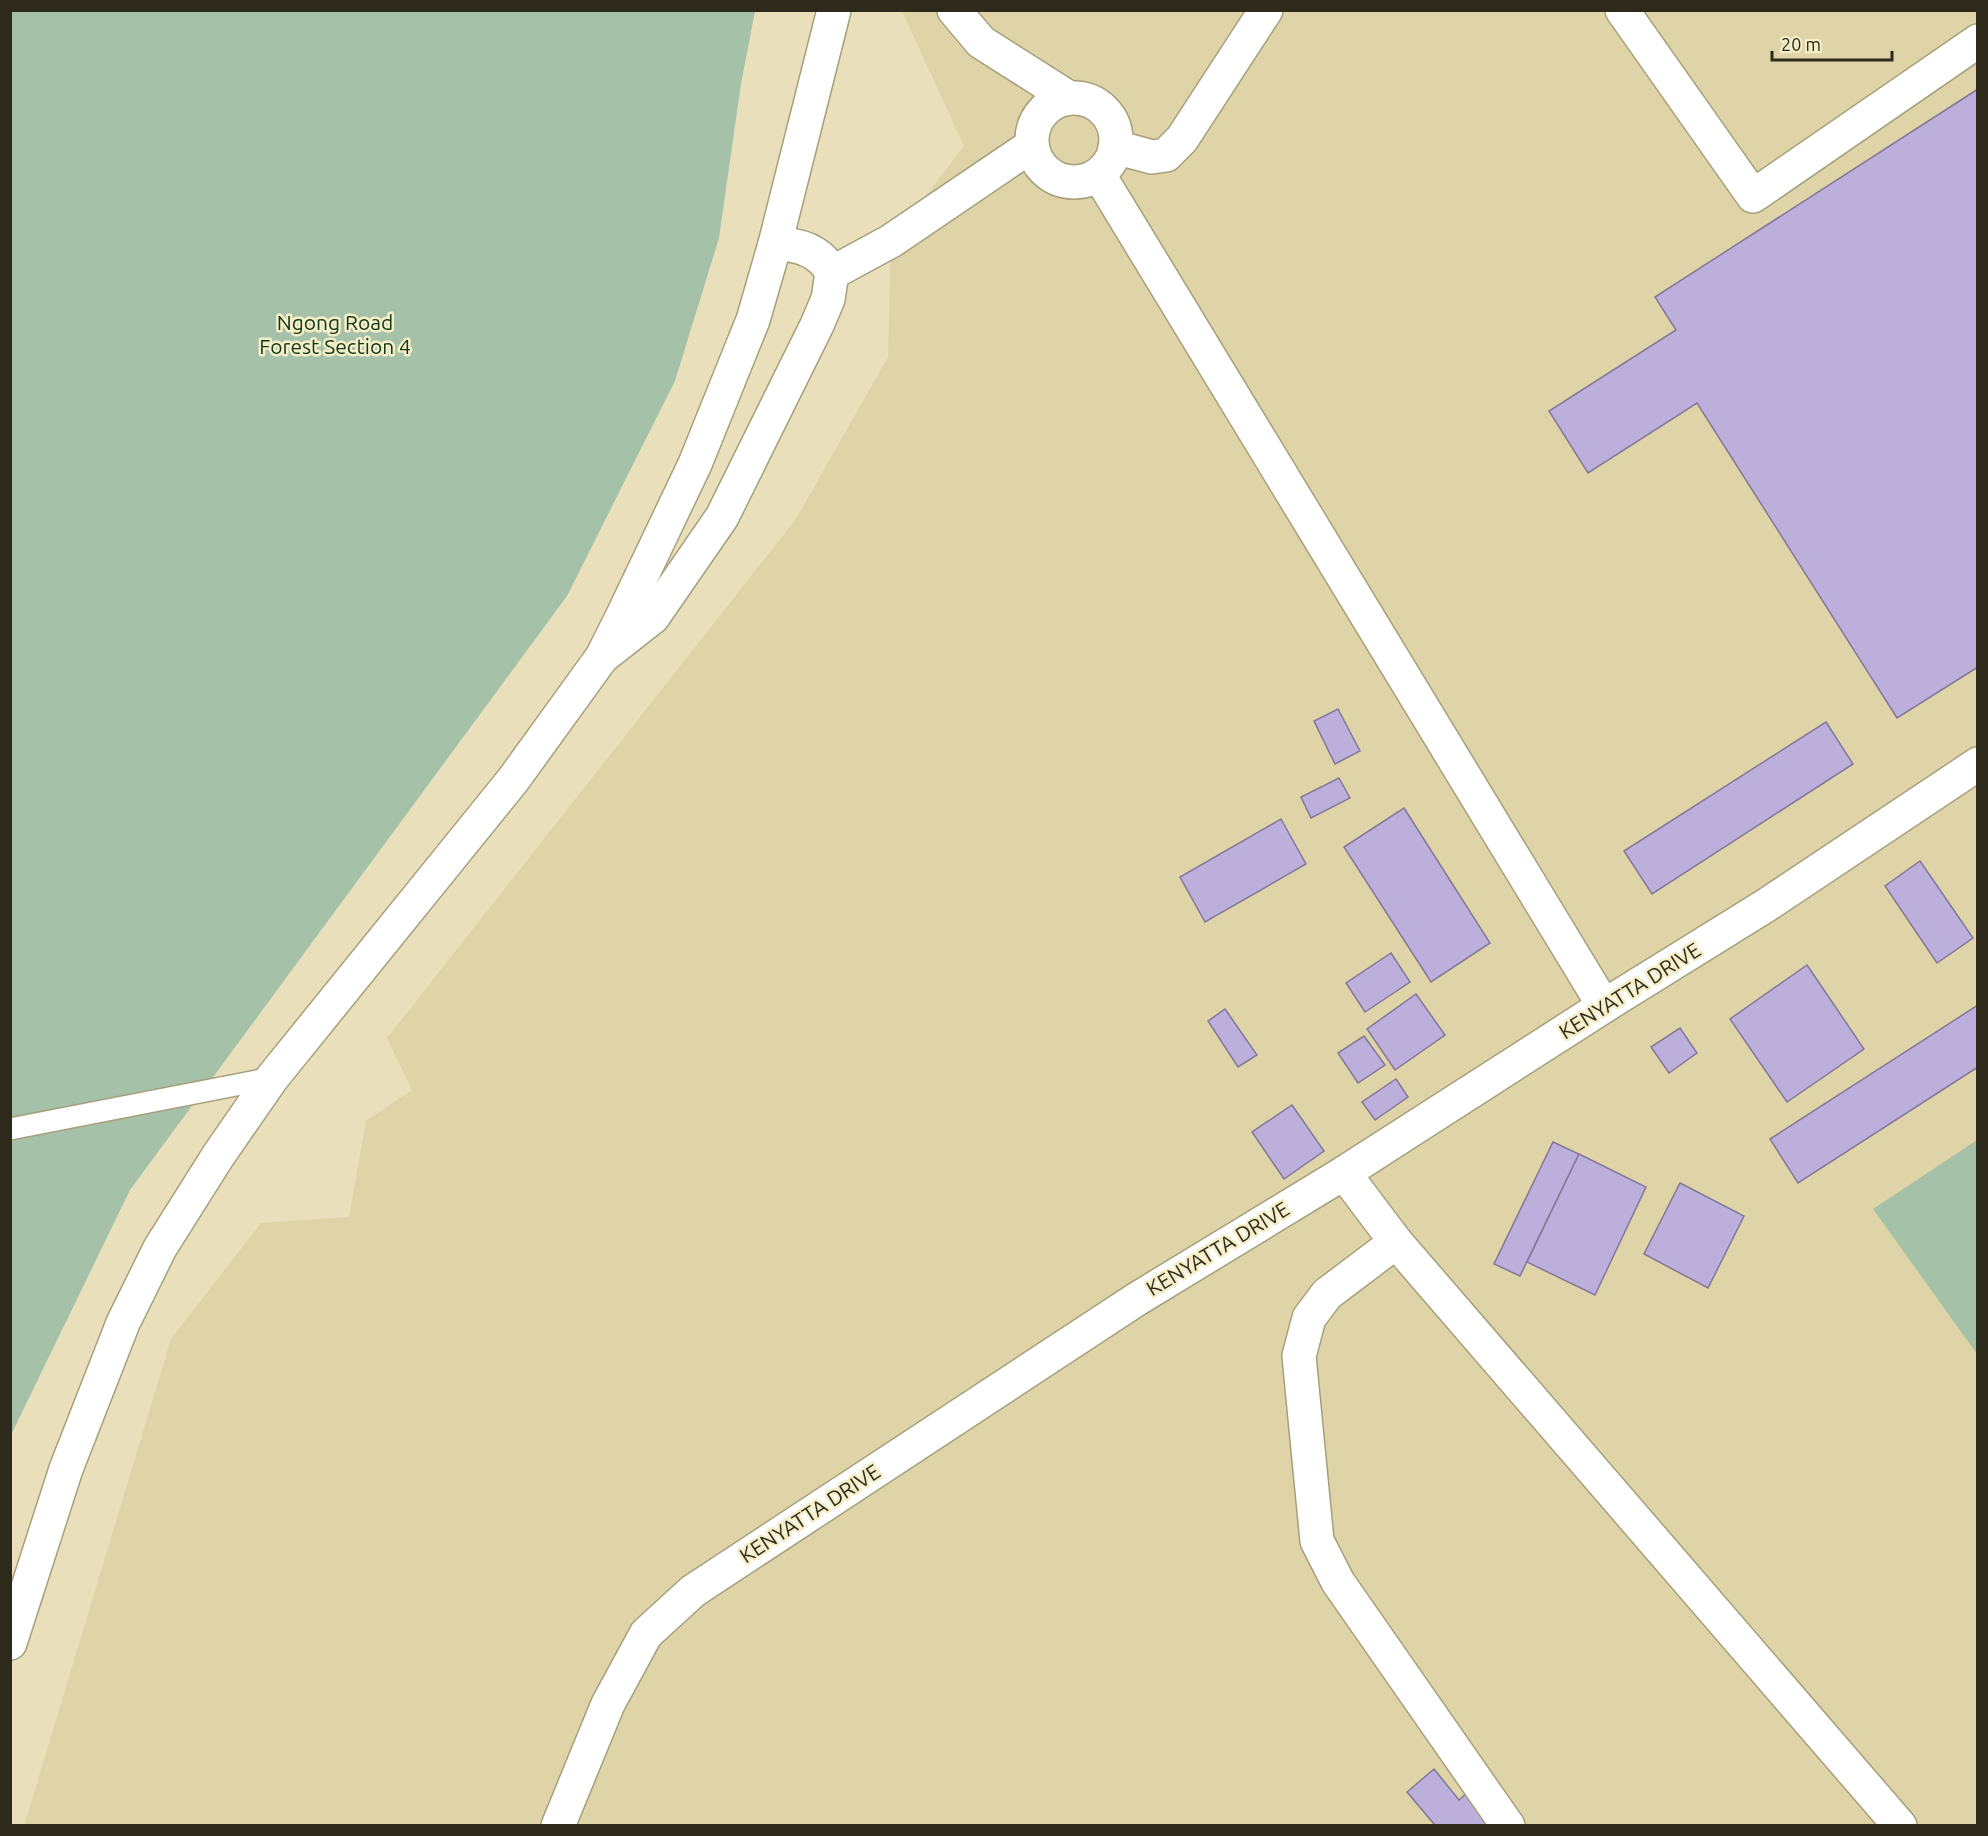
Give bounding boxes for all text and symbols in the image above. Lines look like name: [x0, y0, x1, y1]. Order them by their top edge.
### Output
scale bar: [1772, 24, 1892, 62]
text: 20 m: [1781, 34, 1821, 54]
park label: Ngong Road Forest Section 4: [259, 310, 411, 358]
street label: KENYATTA DRIVE: [1554, 937, 1705, 1043]
street label: KENYATTA DRIVE: [1142, 1196, 1293, 1300]
street label: KENYATTA DRIVE: [735, 1459, 884, 1567]

